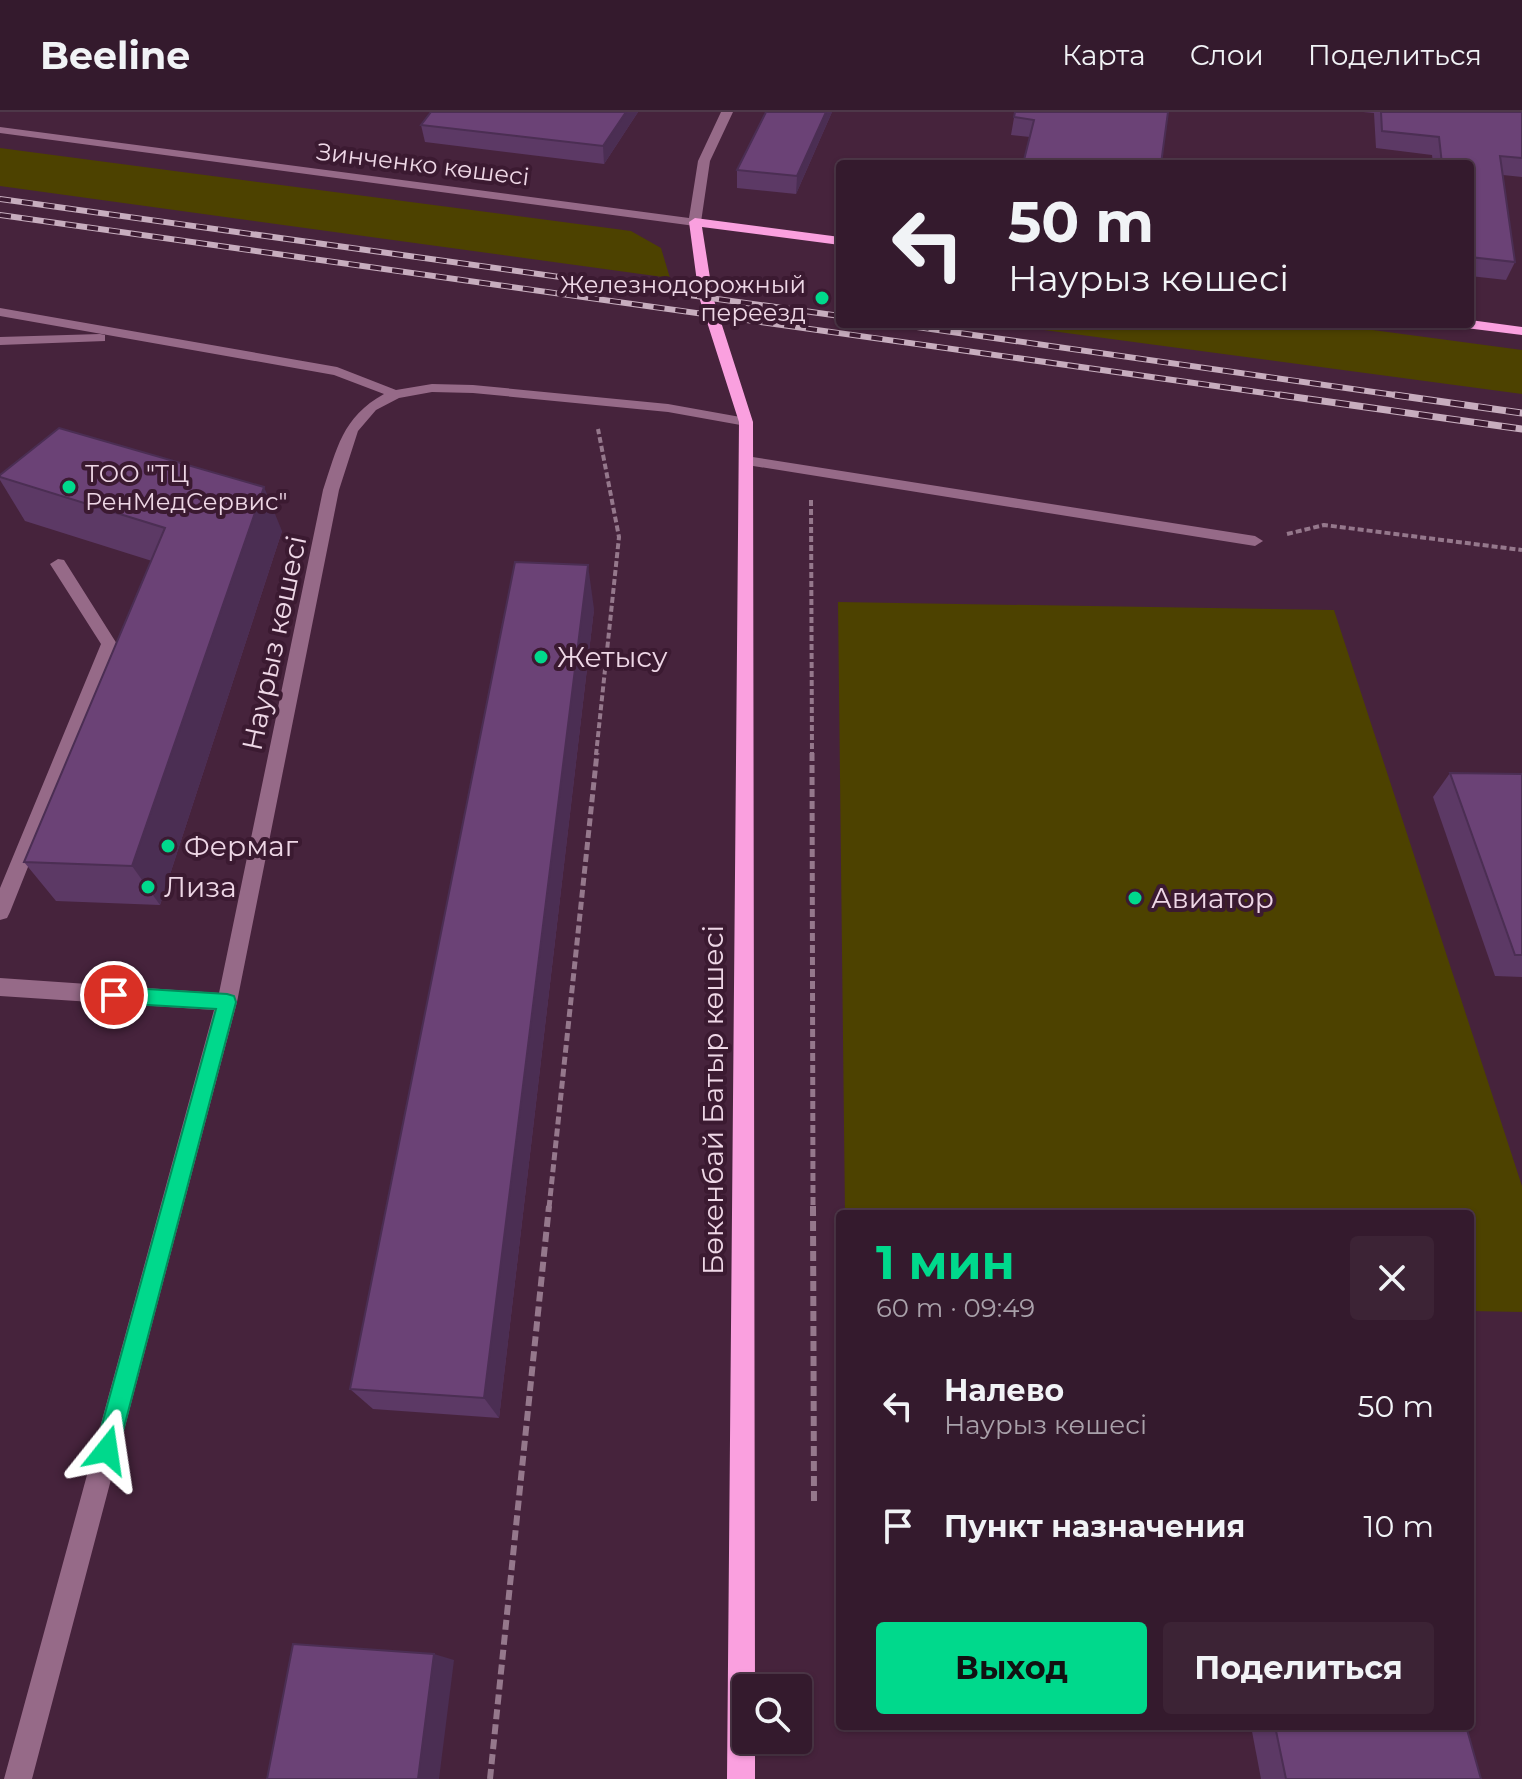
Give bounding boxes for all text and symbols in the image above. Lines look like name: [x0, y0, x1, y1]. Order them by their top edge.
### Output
text: Beeline: [40, 32, 190, 79]
text: Карта: [1062, 38, 1146, 72]
text: Слои: [1190, 38, 1264, 72]
text: Поделиться: [1308, 38, 1482, 72]
street label: Зинченко көшесі: [315, 137, 531, 191]
text: 50 m: [1008, 188, 1154, 256]
icon: left: [876, 192, 980, 296]
text: Наурыз көшесі: [1008, 256, 1289, 300]
place label: Железнодорожный переезд: [560, 270, 806, 327]
marker: Железнодорожный переезд: [813, 289, 831, 307]
place label: ТОО "ТЦ РенМедСервис": [85, 459, 288, 516]
marker: ТОО "ТЦ РенМедСервис": [60, 478, 78, 496]
street label: Наурыз көшесі: [235, 532, 313, 754]
place label: Жетысу: [557, 640, 668, 674]
marker: Жетысу: [532, 648, 550, 666]
place label: Фермаг: [184, 829, 299, 863]
marker: Фермаг: [159, 837, 177, 855]
place label: Лиза: [164, 870, 237, 904]
marker: Лиза: [139, 878, 157, 896]
place label: Авиатор: [1151, 881, 1274, 915]
marker: Авиатор: [1126, 889, 1144, 907]
street label: Бөкенбай Батыр көшесі: [696, 925, 730, 1275]
pin: [80, 961, 148, 1029]
icon: arrive: [92, 973, 136, 1017]
text: 1 мин: [876, 1233, 1015, 1291]
button: close: [1350, 1236, 1434, 1320]
text: 60 m · 09:49: [876, 1292, 1035, 1324]
text: Налево: [944, 1372, 1064, 1409]
icon: left: [876, 1384, 920, 1428]
text: 50 m: [1357, 1388, 1434, 1425]
position arrow: [65, 1408, 149, 1492]
text: Наурыз көшесі: [944, 1409, 1147, 1441]
icon: arrive: [876, 1504, 920, 1548]
text: Пункт назначения: [944, 1508, 1245, 1545]
text: 10 m: [1364, 1508, 1434, 1545]
button: Выход: [876, 1622, 1147, 1714]
button: Поделиться: [1163, 1622, 1434, 1714]
map controls: [732, 1674, 812, 1754]
button: search: [732, 1674, 812, 1754]

